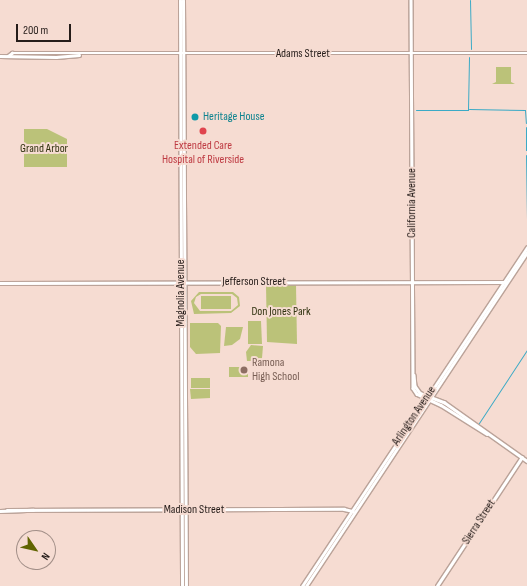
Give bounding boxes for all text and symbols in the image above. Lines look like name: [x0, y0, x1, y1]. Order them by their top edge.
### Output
scale bar: [18, 16, 73, 42]
text: 200 m: [23, 23, 48, 38]
street label: Adams Street: [276, 47, 330, 61]
place label: Heritage House: [203, 110, 265, 124]
marker: Heritage House: [190, 112, 200, 122]
marker: Extended Care Hospital of Riverside: [197, 125, 209, 137]
place label: Extended Care Hospital of Riverside: [162, 139, 244, 167]
park label: Grand Arbor: [20, 142, 68, 156]
street label: California Avenue: [405, 168, 419, 238]
street label: Magnolia Avenue: [174, 259, 188, 327]
street label: Jefferson Street: [222, 275, 286, 289]
park label: Don Jones Park: [251, 305, 311, 319]
place label: Ramona High School: [252, 356, 299, 384]
marker: Ramona High School: [239, 365, 249, 375]
street label: Arlington Avenue: [389, 384, 439, 448]
street label: Sierra Street: [459, 497, 499, 547]
street label: Madison Street: [164, 503, 224, 517]
north arrow: [16, 530, 56, 570]
text: N: [39, 550, 53, 563]

